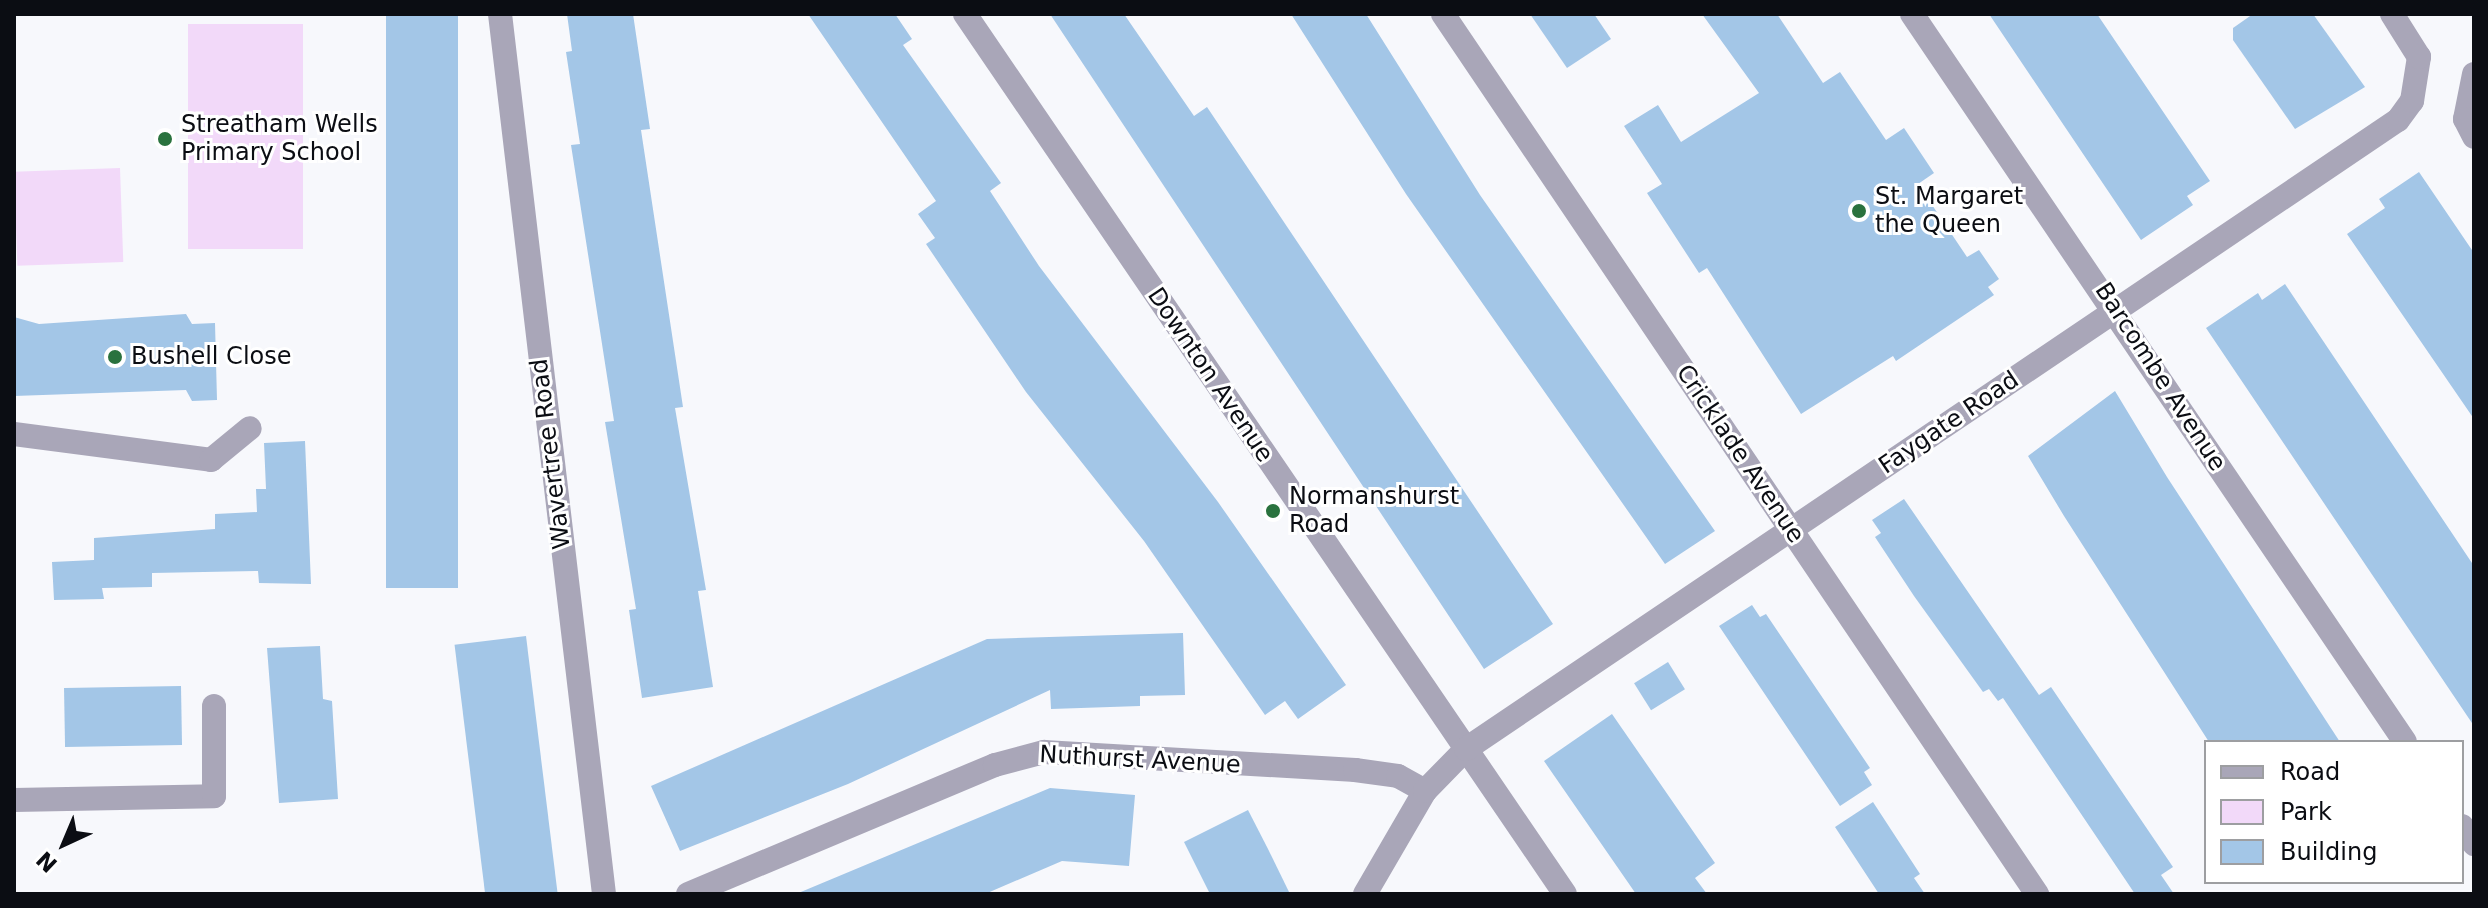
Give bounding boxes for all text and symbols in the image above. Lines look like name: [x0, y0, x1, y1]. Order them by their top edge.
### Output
place label: Streatham Wells Primary School: [181, 111, 378, 167]
marker: Streatham Wells Primary School: [156, 130, 174, 148]
place label: St. Margaret the Queen: [1875, 183, 2023, 239]
marker: St. Margaret the Queen: [1850, 202, 1868, 220]
street label: Barcombe Avenue: [2088, 278, 2232, 476]
street label: Downton Avenue: [1141, 282, 1279, 468]
place label: Bushell Close: [131, 343, 292, 371]
marker: Bushell Close: [106, 348, 124, 366]
street label: Wavertree Road: [525, 357, 577, 551]
street label: Cricklade Avenue: [1670, 359, 1810, 549]
street label: Faygate Road: [1874, 366, 2024, 480]
place label: Normanshurst Road: [1289, 483, 1459, 539]
marker: Normanshurst Road: [1264, 502, 1282, 520]
street label: Nuthurst Avenue: [1039, 740, 1241, 780]
legend: [2204, 740, 2464, 884]
text: Road: [2280, 758, 2340, 786]
text: Park: [2280, 798, 2332, 826]
north arrow: [24, 804, 104, 884]
text: Building: [2280, 838, 2377, 866]
text: N: [32, 846, 62, 877]

